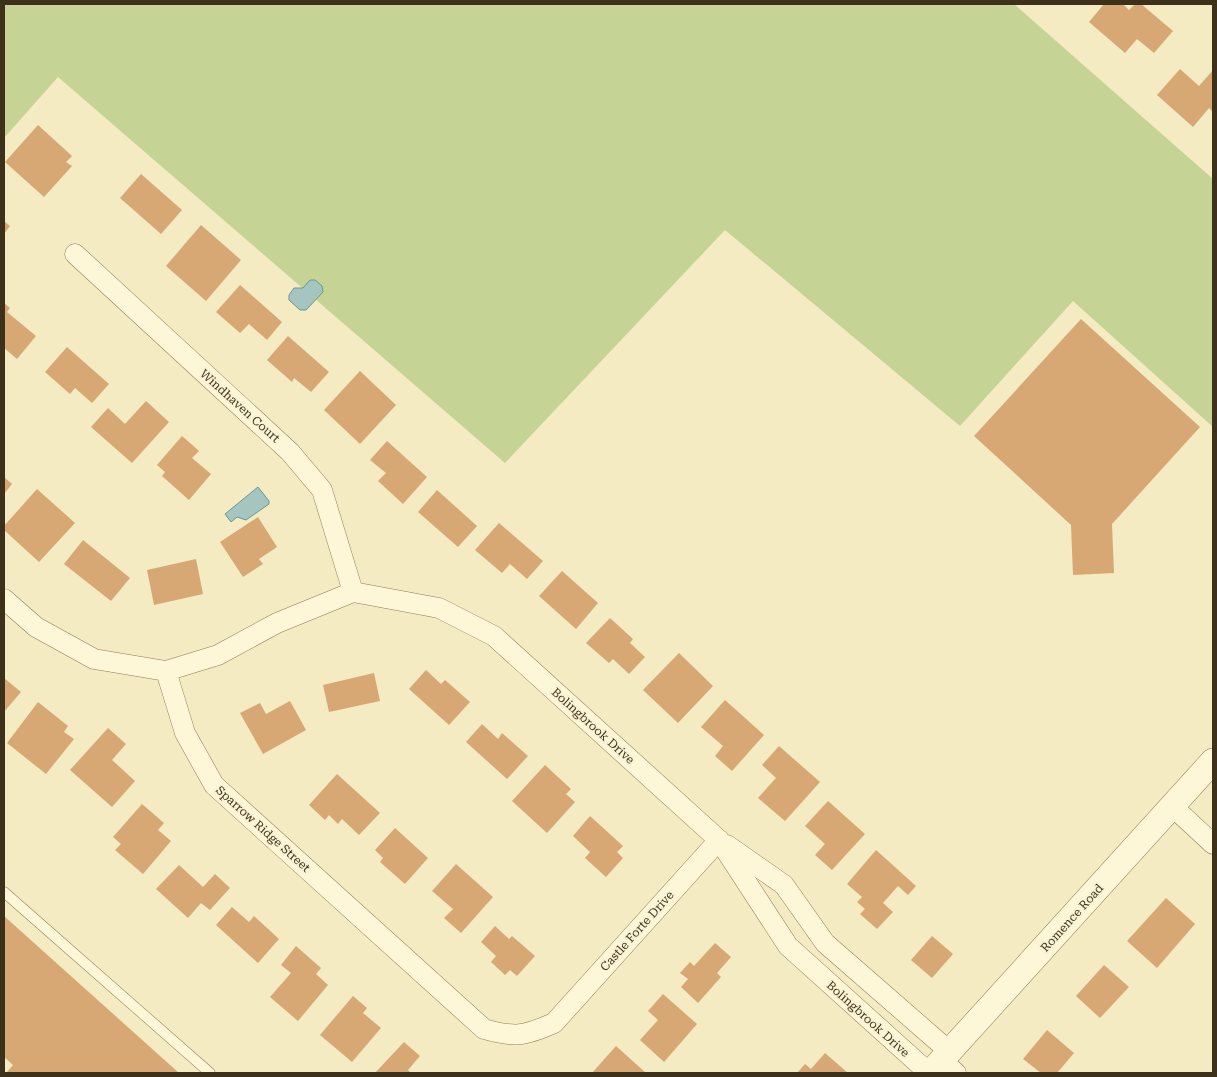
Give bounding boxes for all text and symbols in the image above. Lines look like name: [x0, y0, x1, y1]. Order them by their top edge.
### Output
street label: Windhaven Court: [197, 366, 283, 446]
street label: Bolingbrook Drive: [549, 685, 638, 767]
street label: Sparrow Ridge Street: [213, 783, 313, 875]
street label: Romence Road: [1038, 881, 1106, 955]
street label: Castle Forte Drive: [597, 888, 677, 974]
street label: Bolingbrook Drive: [824, 978, 913, 1060]

